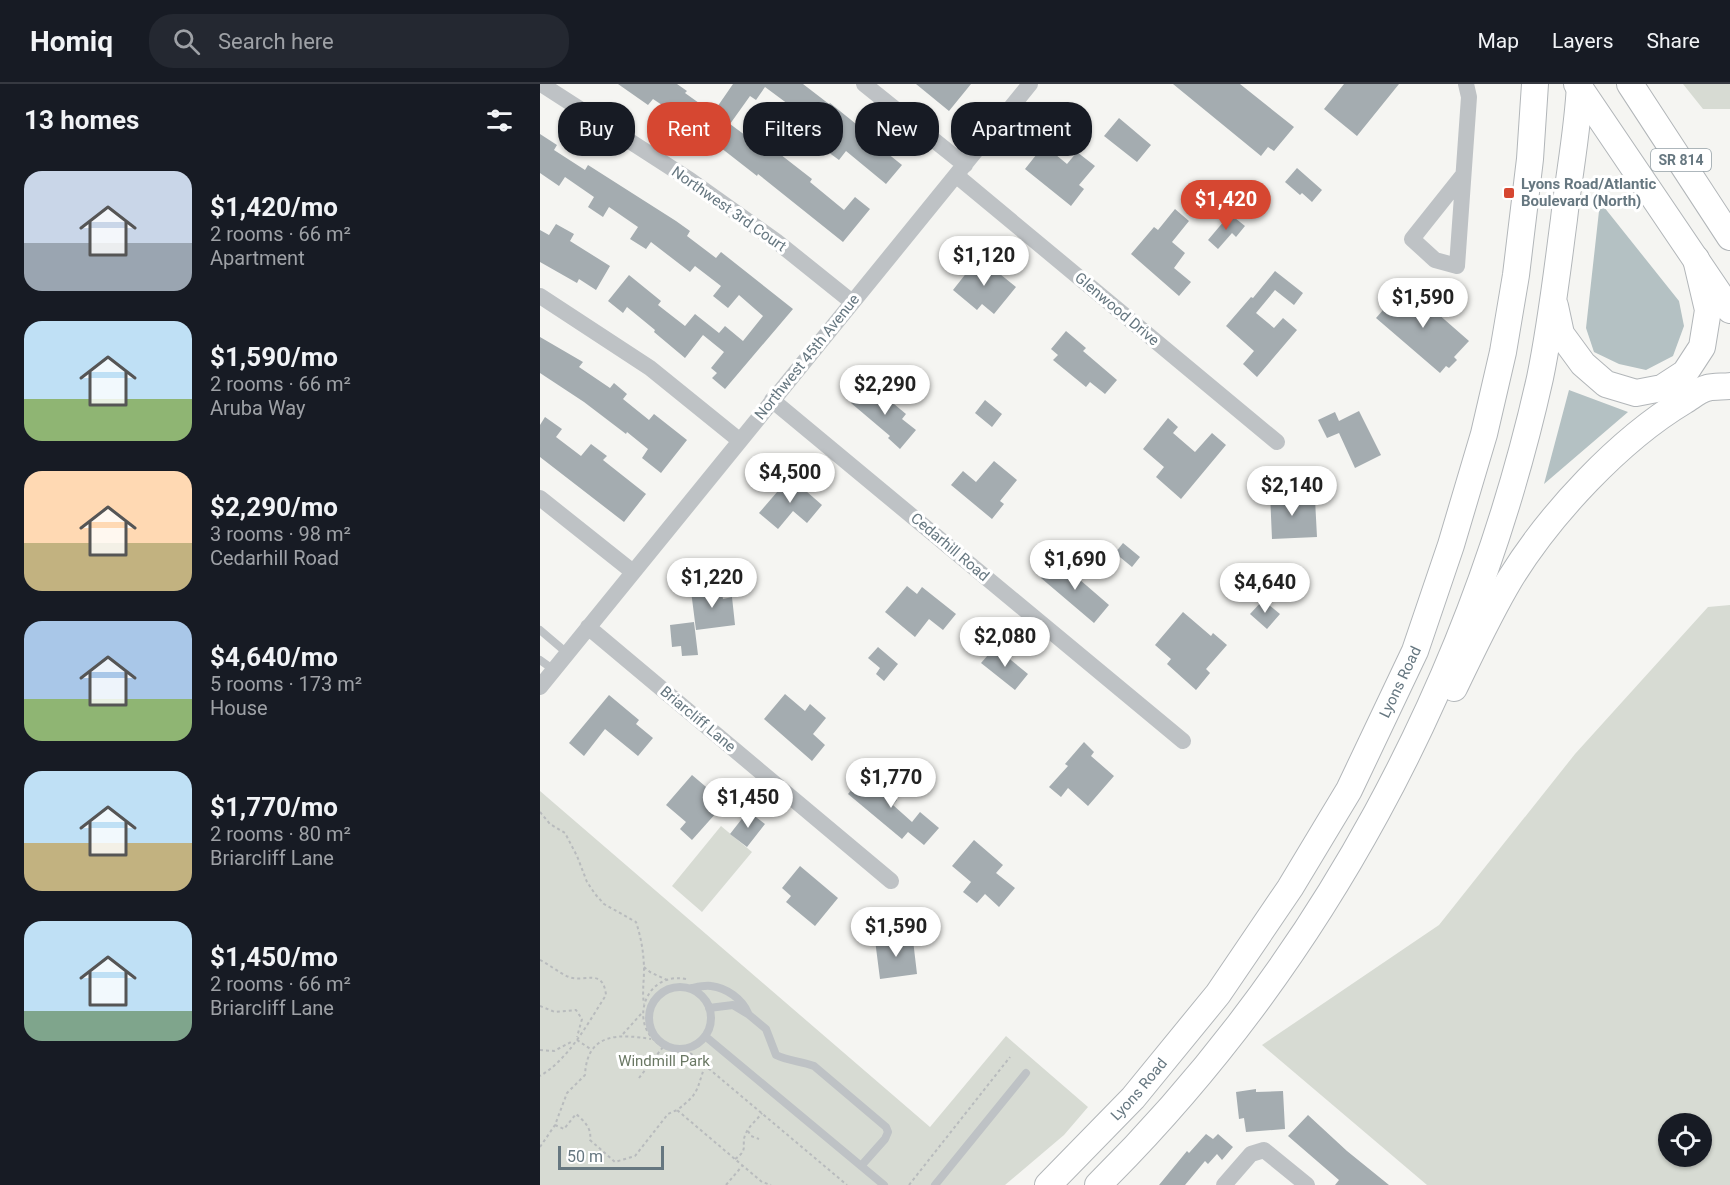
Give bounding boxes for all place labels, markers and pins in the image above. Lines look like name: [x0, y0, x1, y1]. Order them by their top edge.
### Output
place label: Lyons Road/Atlantic Boulevard (North): [1521, 175, 1657, 210]
pin: $1,420: [1177, 180, 1275, 231]
marker: Lyons Road/Atlantic Boulevard (North): [1502, 186, 1516, 200]
pin: $1,120: [935, 236, 1033, 287]
pin: $1,590: [1374, 278, 1472, 329]
pin: $2,290: [836, 365, 934, 416]
pin: $4,500: [741, 453, 839, 504]
pin: $2,140: [1243, 466, 1341, 517]
pin: $1,690: [1026, 540, 1124, 591]
pin: $1,220: [663, 558, 761, 609]
pin: $4,640: [1216, 563, 1314, 614]
pin: $2,080: [956, 617, 1054, 668]
pin: $1,770: [842, 758, 940, 809]
pin: $1,450: [699, 778, 797, 829]
pin: $1,590: [847, 907, 945, 958]

